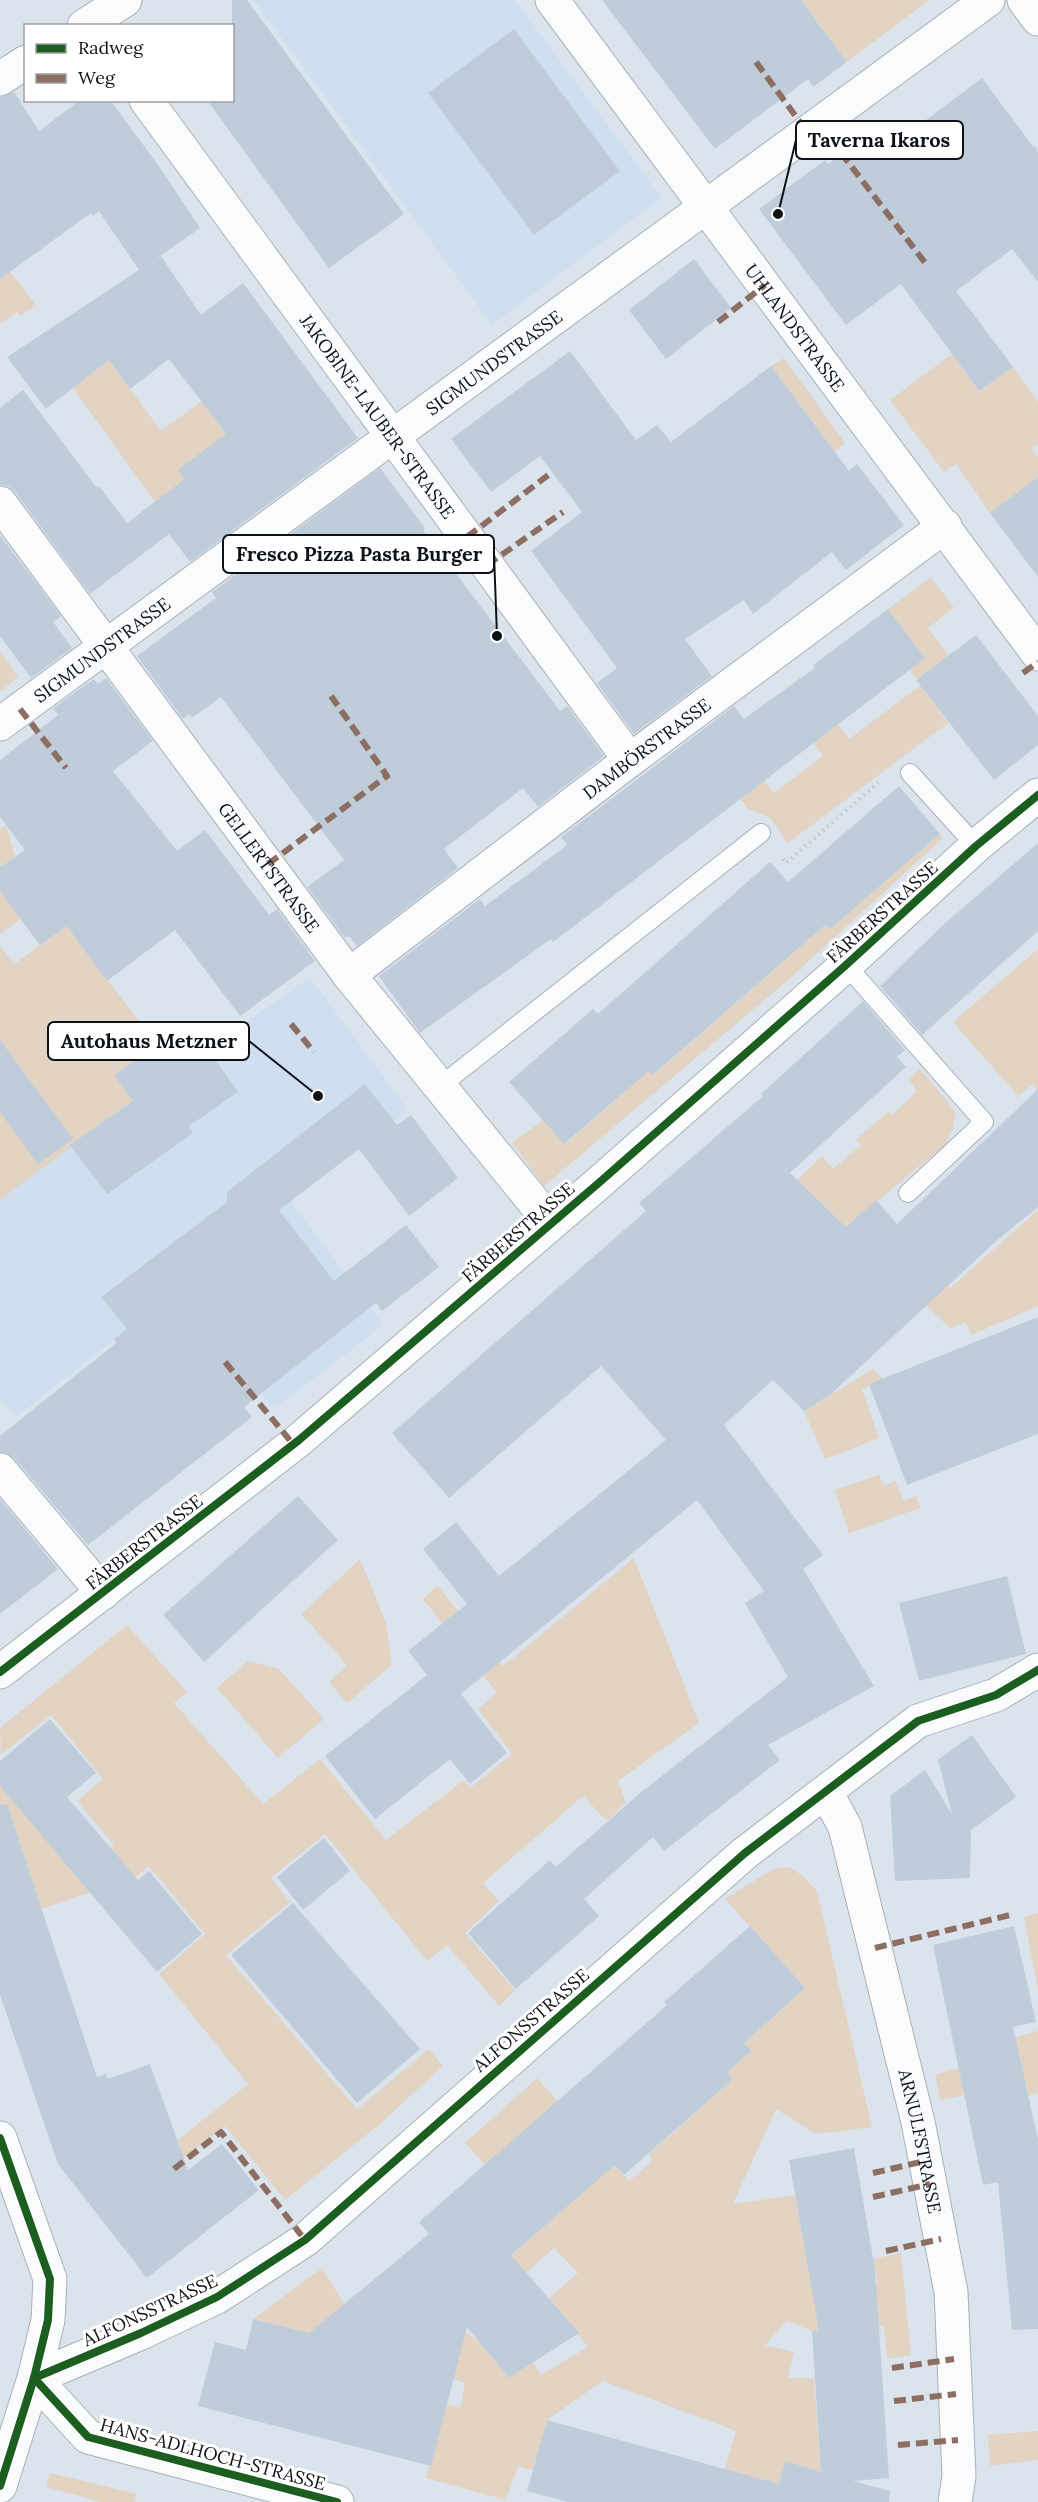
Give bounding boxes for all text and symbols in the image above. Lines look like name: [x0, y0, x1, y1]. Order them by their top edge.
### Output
legend: [24, 24, 234, 102]
text: Radweg: [78, 36, 144, 59]
text: Weg: [78, 66, 116, 89]
callout: Taverna Ikaros: [796, 121, 963, 159]
text: Taverna Ikaros: [808, 127, 951, 152]
street label: UHLANDSTRASSE: [740, 259, 850, 396]
street label: SIGMUNDSTRASSE: [421, 305, 567, 420]
street label: JAKOBINE-LAUBER-STRASSE: [295, 309, 460, 523]
callout: Fresco Pizza Pasta Burger: [223, 535, 494, 573]
text: Fresco Pizza Pasta Burger: [236, 541, 483, 566]
street label: SIGMUNDSTRASSE: [29, 592, 175, 707]
street label: DAMBÖRSTRASSE: [578, 693, 715, 804]
street label: GELLERTSTRASSE: [214, 797, 325, 937]
street label: FÄRBERSTRASSE: [822, 856, 942, 968]
callout: Autohaus Metzner: [48, 1022, 249, 1060]
text: Autohaus Metzner: [61, 1028, 238, 1053]
street label: FÄRBERSTRASSE: [457, 1177, 579, 1287]
street label: FÄRBERSTRASSE: [81, 1489, 207, 1595]
street label: ALFONSSTRASSE: [468, 1963, 594, 2077]
street label: ARNULFSTRASSE: [894, 2066, 947, 2215]
street label: ALFONSSTRASSE: [78, 2269, 221, 2352]
street label: HANS-ADLHOCH-STRASSE: [98, 2413, 328, 2495]

